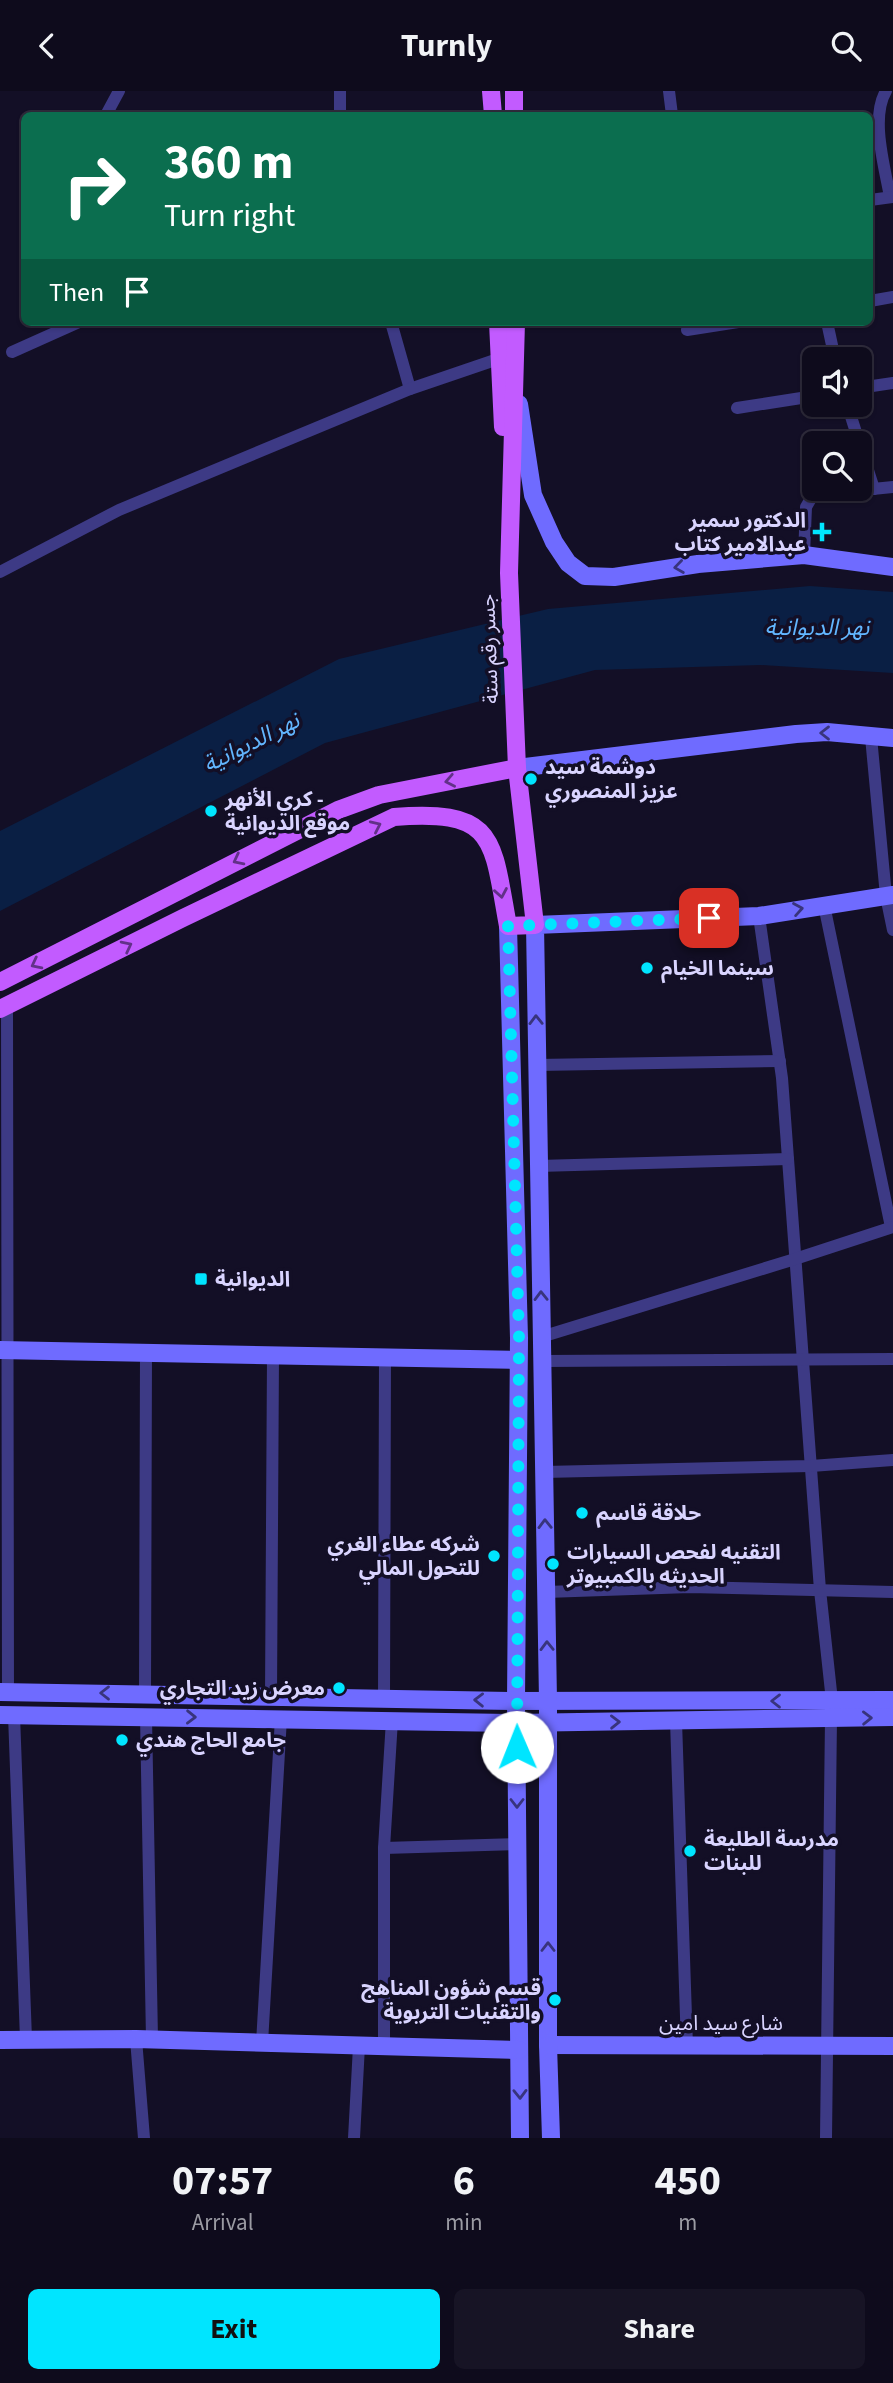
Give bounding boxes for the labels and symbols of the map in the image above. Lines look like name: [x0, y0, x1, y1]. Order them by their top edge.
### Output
place label: الدكتور سمير عبدالامير كتاب: [674, 505, 806, 559]
marker: الدكتور سمير عبدالامير كتاب: [812, 522, 832, 542]
one-way arrow: [673, 559, 685, 574]
street label: جسر رقم ستة: [472, 594, 506, 704]
water label: نهر الديوانية: [765, 611, 871, 644]
water label: نهر الديوانية: [197, 703, 307, 781]
one-way arrow: [819, 725, 830, 741]
place label: دوشمة سيد عزيز المنصوري: [545, 752, 678, 808]
marker: دوشمة سيد عزيز المنصوري: [523, 771, 539, 787]
one-way arrow: [444, 773, 456, 788]
place label: كري الأنهر - موقع الديوانية: [224, 784, 350, 838]
marker: كري الأنهر - موقع الديوانية: [203, 803, 219, 819]
one-way arrow: [369, 820, 381, 834]
one-way arrow: [233, 851, 245, 865]
one-way arrow: [493, 887, 508, 899]
pin: [679, 888, 739, 948]
one-way arrow: [792, 902, 804, 917]
one-way arrow: [120, 940, 132, 954]
place label: سينما الخيام: [661, 953, 774, 984]
one-way arrow: [31, 955, 43, 969]
marker: سينما الخيام: [639, 960, 655, 976]
one-way arrow: [529, 1014, 544, 1025]
place label: الديوانية: [215, 1264, 290, 1294]
marker: الديوانية: [193, 1271, 209, 1287]
one-way arrow: [533, 1291, 549, 1301]
place label: حلاقة قاسم: [596, 1498, 701, 1528]
marker: حلاقة قاسم: [574, 1505, 590, 1521]
one-way arrow: [537, 1518, 552, 1529]
place label: شركه عطاء الغري للتحول المالي: [327, 1529, 480, 1585]
place label: التقنيه لفحص السيارات الحديثه بالكمبيوتر: [566, 1537, 781, 1591]
marker: شركه عطاء الغري للتحول المالي: [486, 1548, 502, 1564]
marker: التقنيه لفحص السيارات الحديثه بالكمبيوتر: [545, 1556, 561, 1572]
one-way arrow: [539, 1641, 554, 1652]
place label: معرض زيد التجاري: [160, 1673, 325, 1705]
marker: معرض زيد التجاري: [331, 1680, 347, 1696]
one-way arrow: [99, 1685, 110, 1701]
one-way arrow: [474, 1693, 485, 1708]
one-way arrow: [770, 1693, 781, 1709]
one-way arrow: [186, 1709, 196, 1725]
position arrow: [480, 1710, 554, 1784]
one-way arrow: [862, 1710, 873, 1725]
one-way arrow: [610, 1714, 621, 1729]
place label: جامع الحاج هندي: [136, 1725, 286, 1757]
marker: جامع الحاج هندي: [114, 1732, 130, 1748]
one-way arrow: [510, 1798, 525, 1809]
place label: مدرسة الطليعة للبنات: [704, 1824, 839, 1878]
marker: مدرسة الطليعة للبنات: [682, 1843, 698, 1859]
one-way arrow: [540, 1942, 556, 1952]
place label: قسم شؤون المناهج والتقنيات التربوية: [361, 1973, 541, 2027]
marker: قسم شؤون المناهج والتقنيات التربوية: [547, 1992, 563, 2008]
street label: شارع سيد امين: [659, 2008, 783, 2038]
one-way arrow: [512, 2089, 528, 2100]

